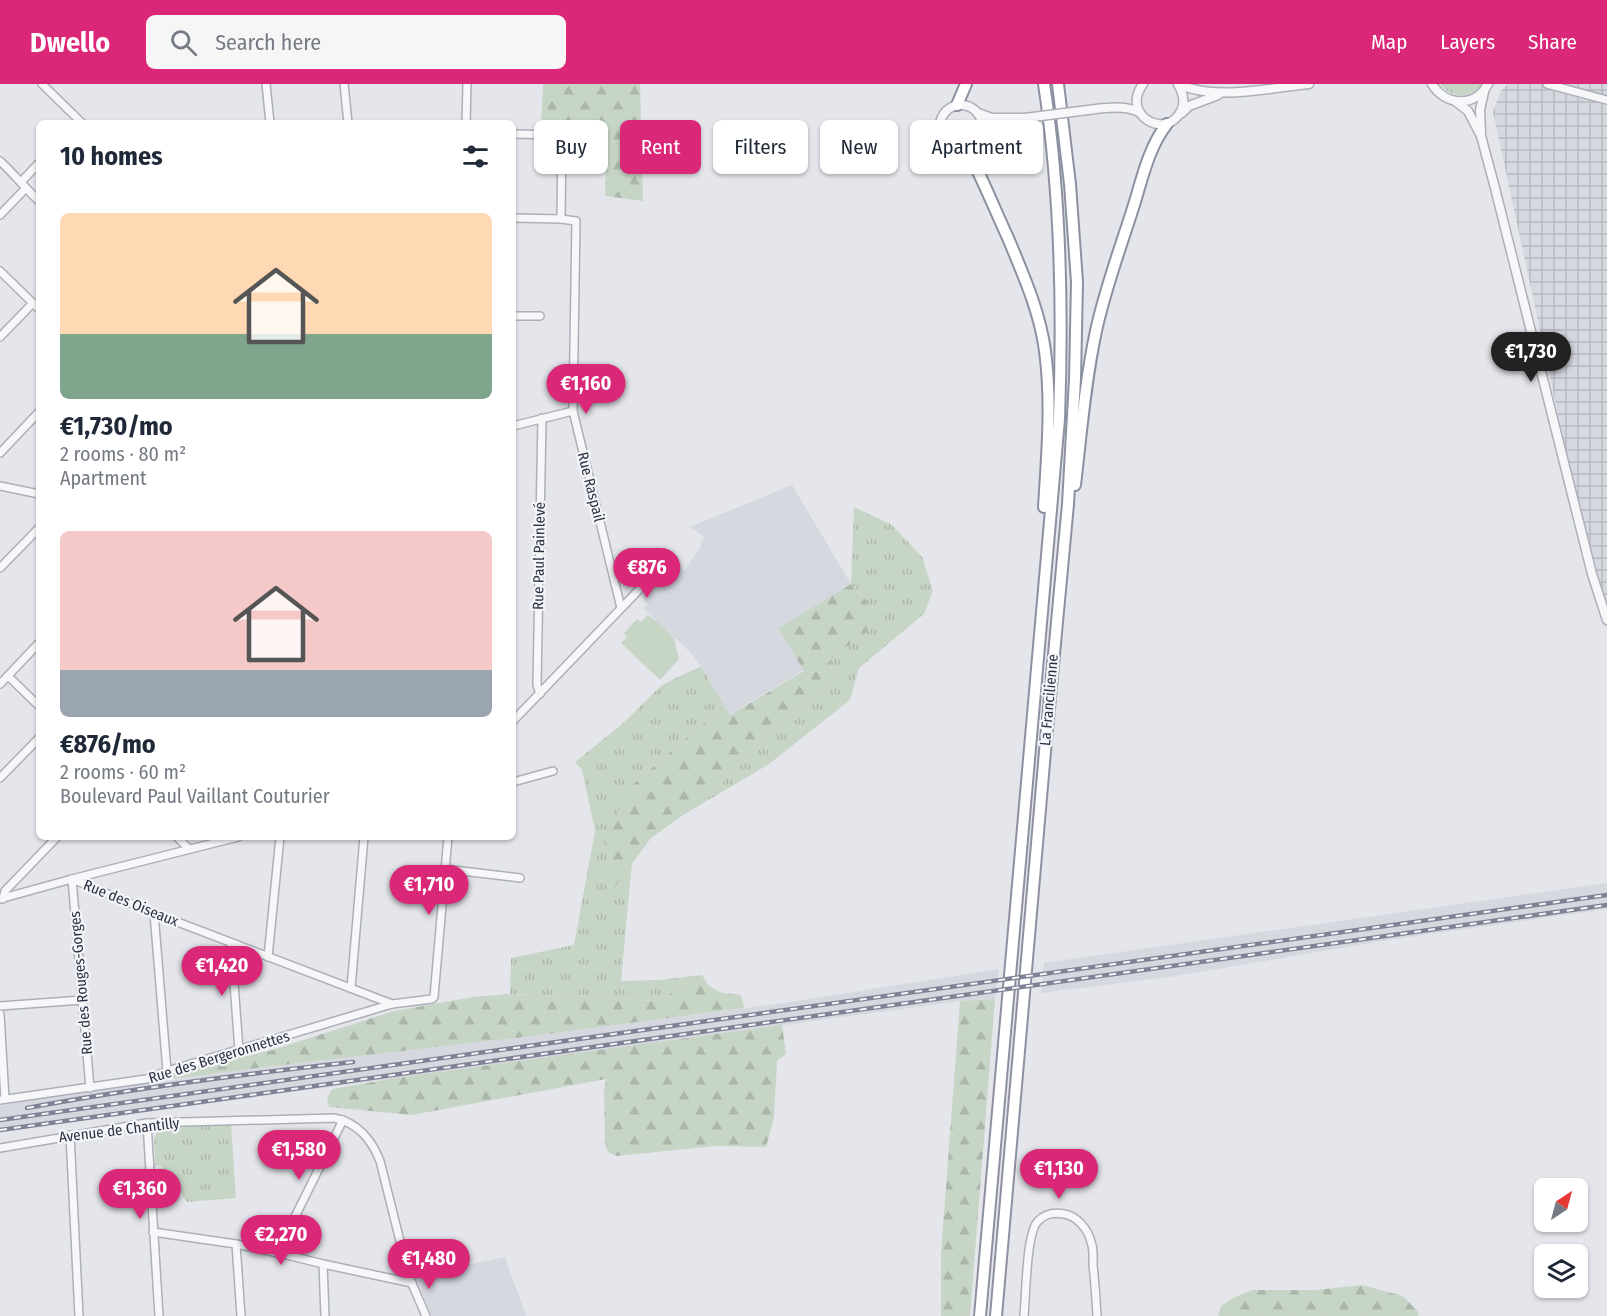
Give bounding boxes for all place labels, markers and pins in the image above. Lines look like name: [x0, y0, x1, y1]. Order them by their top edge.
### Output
pin: €1,730: [1482, 332, 1580, 383]
pin: €1,160: [537, 364, 635, 415]
pin: €876: [611, 548, 683, 599]
pin: €1,710: [380, 865, 478, 916]
pin: €1,420: [173, 946, 271, 997]
pin: €1,580: [250, 1130, 348, 1181]
pin: €1,130: [1010, 1149, 1108, 1200]
pin: €1,360: [91, 1169, 189, 1220]
pin: €2,270: [232, 1215, 330, 1266]
pin: €1,480: [380, 1239, 478, 1290]

